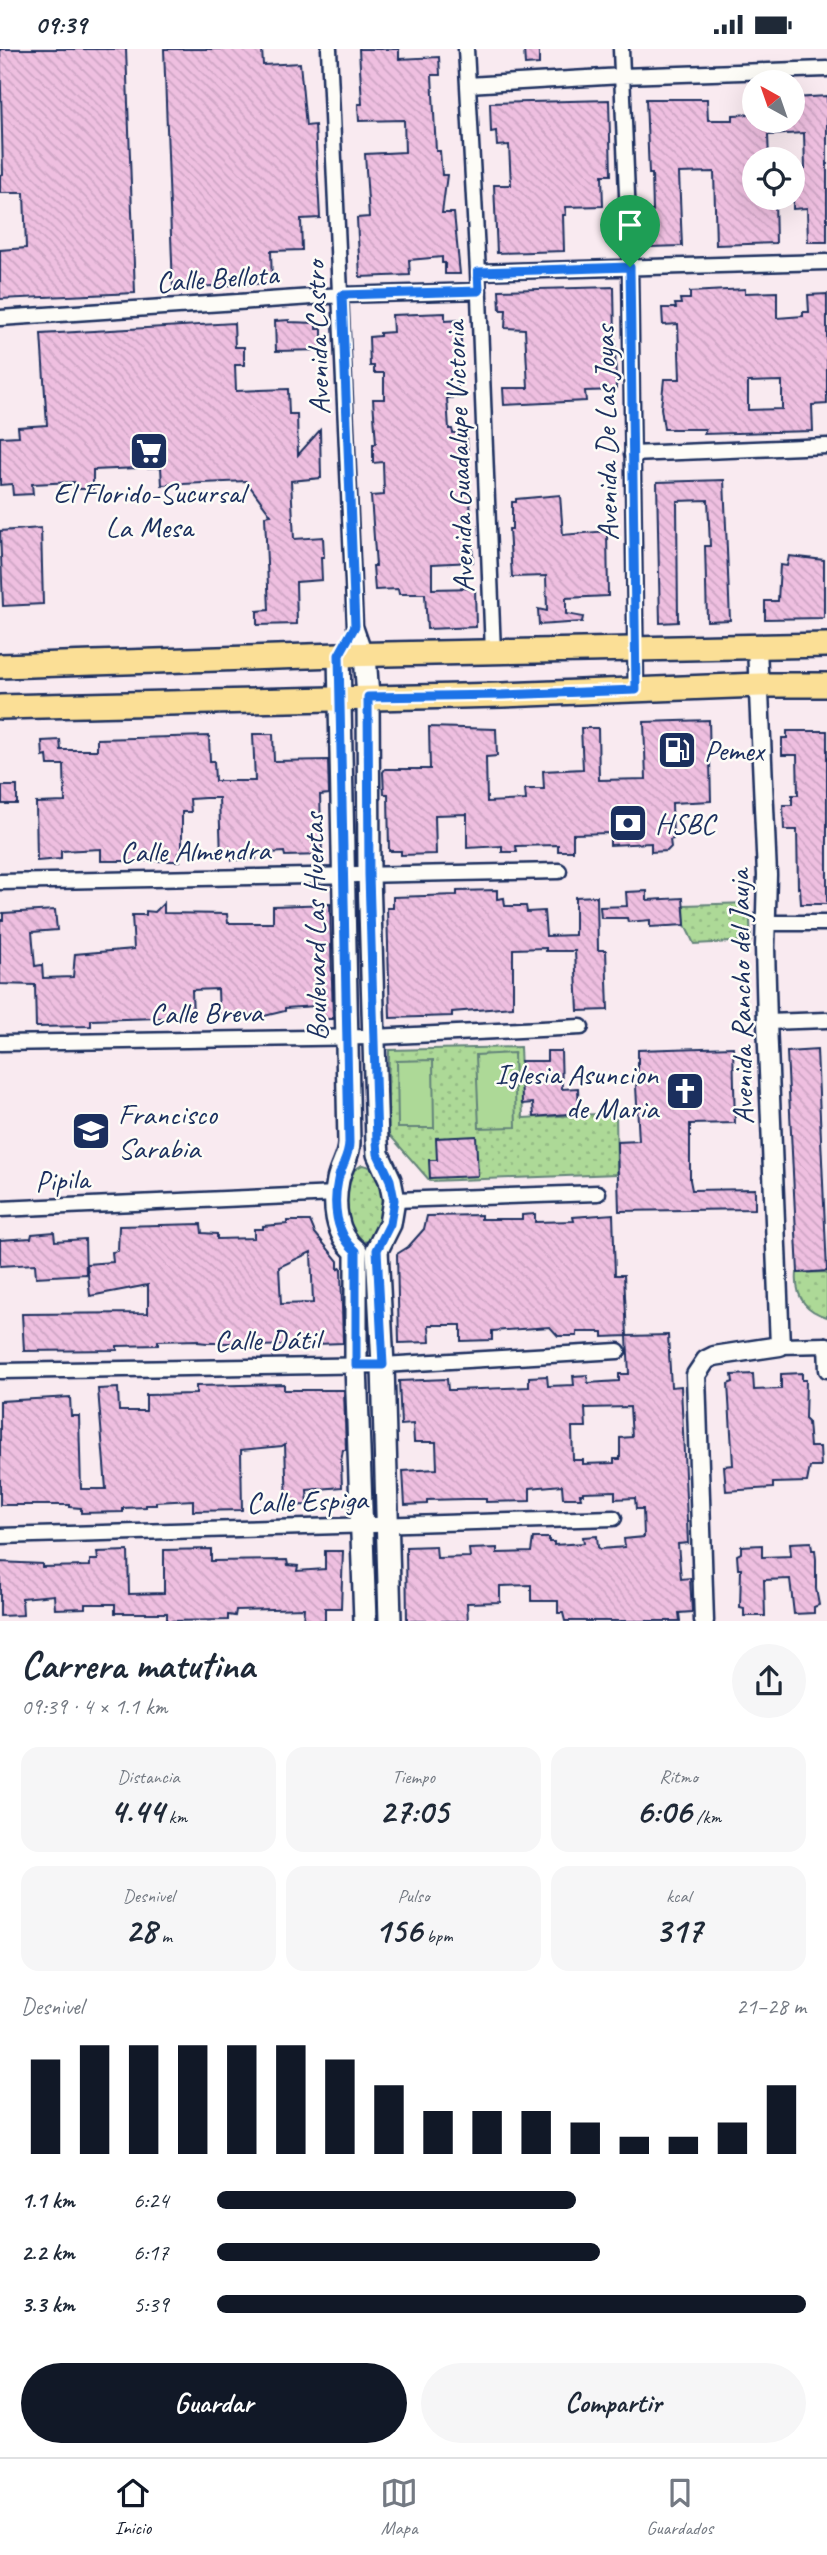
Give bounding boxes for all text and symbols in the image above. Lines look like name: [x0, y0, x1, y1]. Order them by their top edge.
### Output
text: 09:39: [35, 8, 86, 41]
north arrow: [742, 70, 805, 133]
map controls: [742, 70, 805, 210]
button: locate: [742, 147, 805, 210]
pin: [600, 195, 660, 267]
icon: arrive: [611, 206, 649, 244]
street label: Calle Bellota: [155, 255, 281, 301]
street label: Avenida Castro: [295, 257, 339, 416]
street label: Avenida Guadalupe Victoria: [435, 318, 483, 593]
street label: Avenida De Las Joyas: [585, 322, 627, 541]
supermarket icon: El Florido-Sucursal La Mesa: [128, 430, 170, 472]
place label: El Florido-Sucursal La Mesa: [53, 474, 250, 546]
fuel station icon: Pemex: [656, 729, 698, 771]
place label: Pemex: [704, 731, 767, 769]
bank icon: HSBC: [607, 802, 649, 844]
place label: HSBC: [655, 804, 718, 842]
street label: Boulevard Las Huertas: [294, 810, 336, 1041]
street label: Calle Almendra: [120, 831, 272, 871]
street label: Avenida Rancho del Jauja: [720, 867, 762, 1125]
street label: Calle Breva: [149, 993, 265, 1033]
place label: Iglesia Asuncion de Maria: [495, 1055, 660, 1127]
church icon: Iglesia Asuncion de Maria: [664, 1070, 706, 1112]
place label: Francisco Sarabia: [118, 1095, 218, 1167]
school or university icon: Francisco Sarabia: [70, 1110, 112, 1152]
street label: Pipila: [34, 1159, 93, 1200]
street label: Calle Dátil: [214, 1320, 325, 1360]
street label: Calle Espiga: [246, 1480, 370, 1522]
text: Carrera matutina: [21, 1642, 255, 1689]
button: share: [732, 1644, 806, 1718]
text: 09:39 · 4 × 1.1 km: [21, 1692, 167, 1721]
text: Distancia: [117, 1765, 180, 1789]
text: Tiempo: [392, 1765, 435, 1789]
text: Ritmo: [659, 1765, 698, 1789]
text: 4.44: [110, 1789, 164, 1834]
text: 27:05: [379, 1789, 448, 1834]
text: 6:06: [636, 1789, 692, 1834]
text: km: [164, 1805, 187, 1829]
text: /km: [692, 1805, 721, 1829]
text: Desnivel: [123, 1884, 174, 1908]
text: Pulso: [398, 1884, 429, 1908]
text: kcal: [666, 1884, 691, 1908]
text: 28: [125, 1908, 157, 1953]
text: 156: [374, 1908, 422, 1953]
text: 317: [655, 1908, 702, 1953]
text: m: [157, 1924, 172, 1948]
text: bpm: [422, 1924, 453, 1948]
text: Desnivel: [21, 1992, 83, 2021]
text: 21–28 m: [736, 1992, 806, 2021]
text: 1.1 km: [21, 2186, 75, 2215]
text: 6:24: [133, 2186, 169, 2215]
text: 2.2 km: [21, 2238, 75, 2267]
text: 6:17: [133, 2238, 169, 2267]
text: 3.3 km: [21, 2290, 75, 2319]
text: 5:39: [133, 2290, 169, 2319]
button: Guardar: [21, 2363, 407, 2443]
button: Compartir: [421, 2363, 806, 2443]
tab: Inicio: [114, 2474, 152, 2540]
tab: Mapa: [380, 2474, 418, 2540]
tab: Guardados: [646, 2474, 713, 2540]

